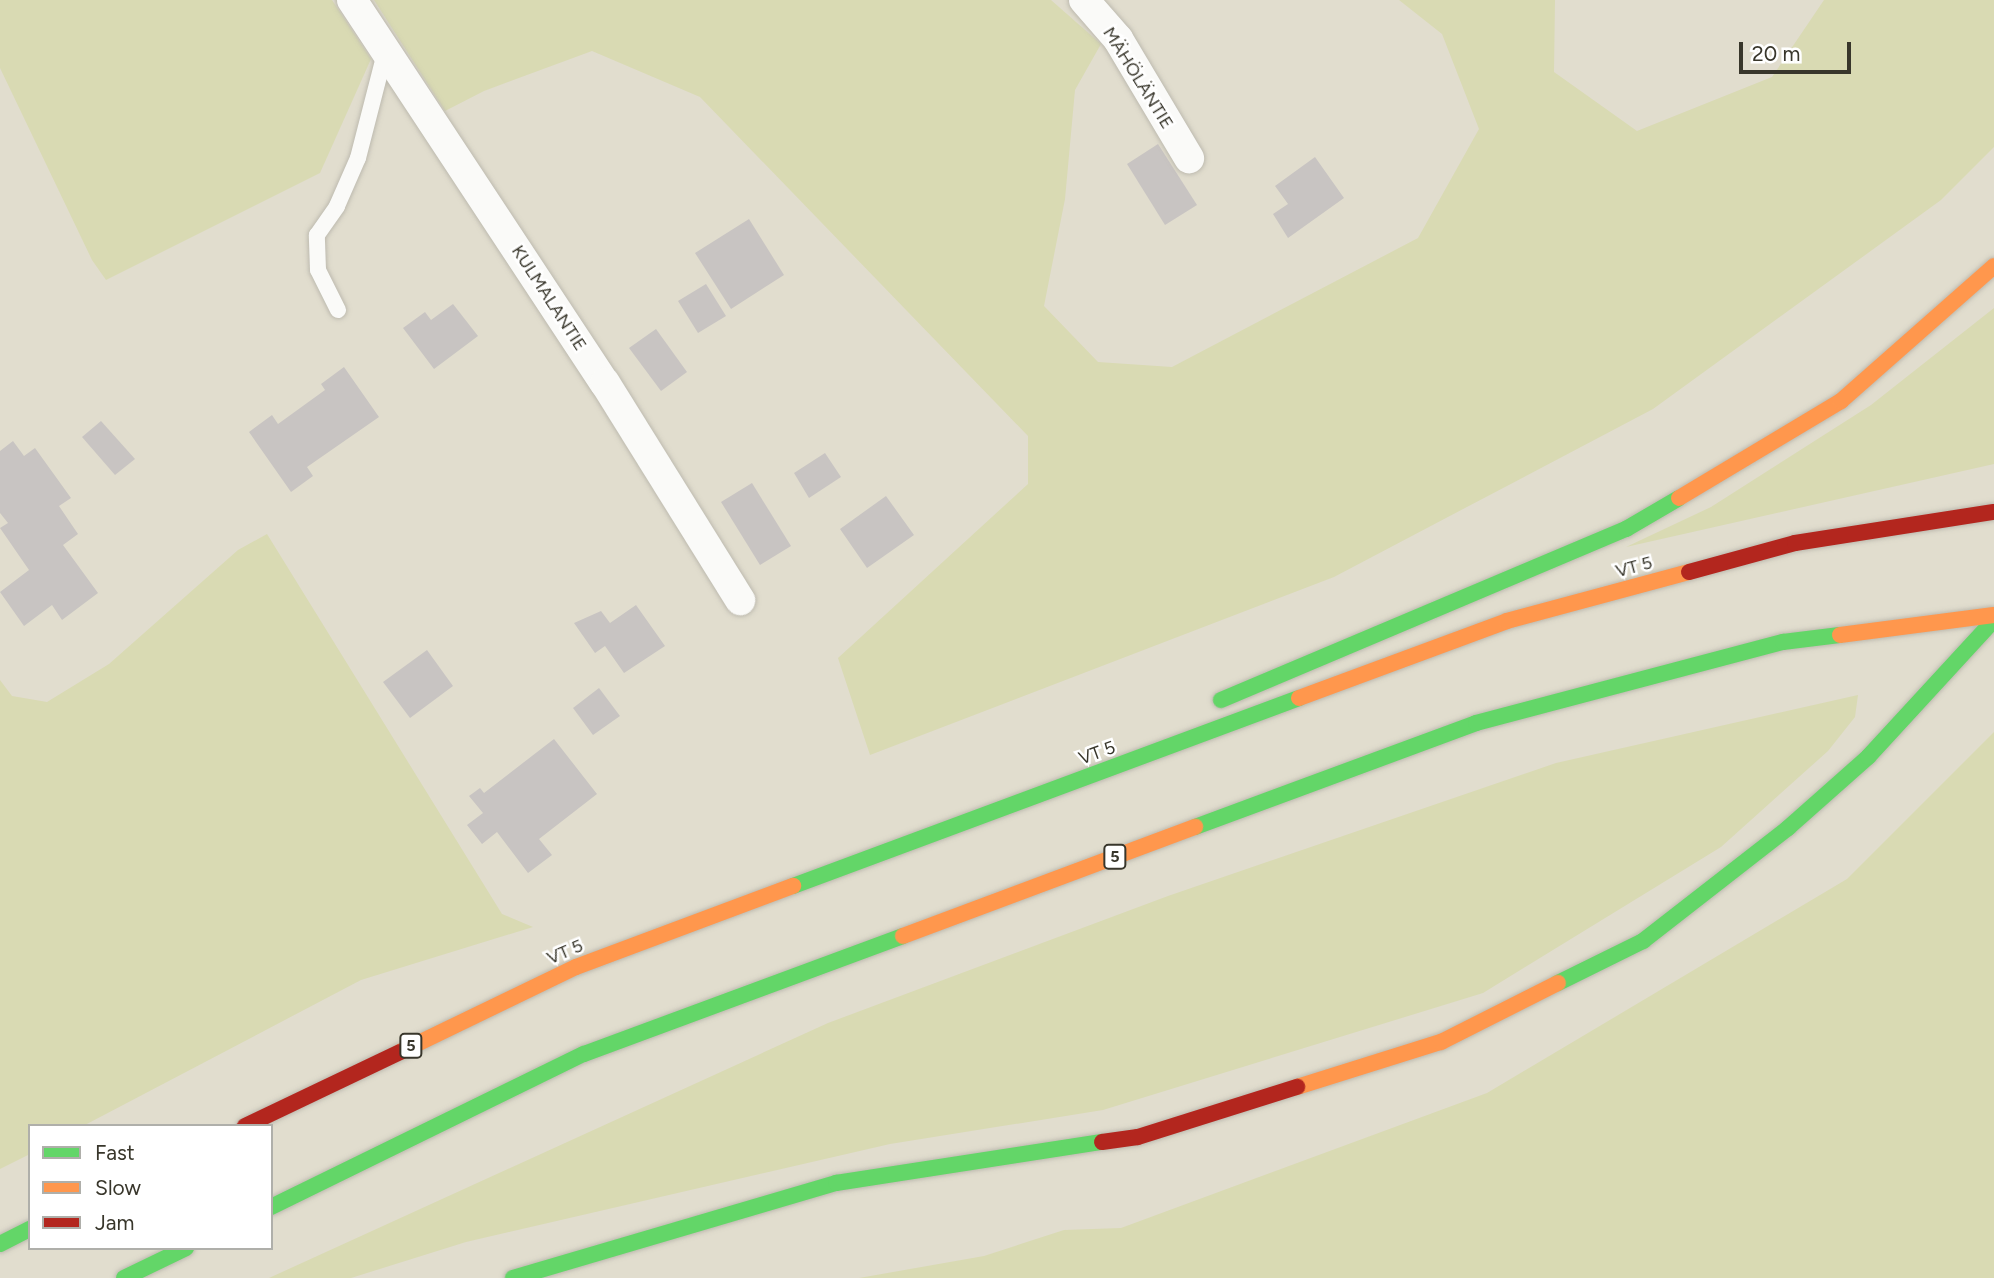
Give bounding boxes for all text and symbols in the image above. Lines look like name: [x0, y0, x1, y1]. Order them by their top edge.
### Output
street label: MÄHÖLÄNTIE: [1098, 23, 1178, 133]
scale bar: [1742, 28, 1854, 72]
text: 20 m: [1752, 41, 1800, 66]
street label: KULMALANTIE: [507, 241, 591, 355]
street label: VT 5: [1613, 552, 1655, 582]
street label: VT 5: [1076, 736, 1118, 770]
road number: 5: [1103, 844, 1127, 870]
street label: VT 5: [544, 935, 586, 969]
road number: 5: [399, 1034, 423, 1058]
legend: [28, 1124, 273, 1250]
text: Fast: [95, 1140, 135, 1165]
text: Slow: [95, 1175, 141, 1200]
text: Jam: [95, 1210, 134, 1235]

